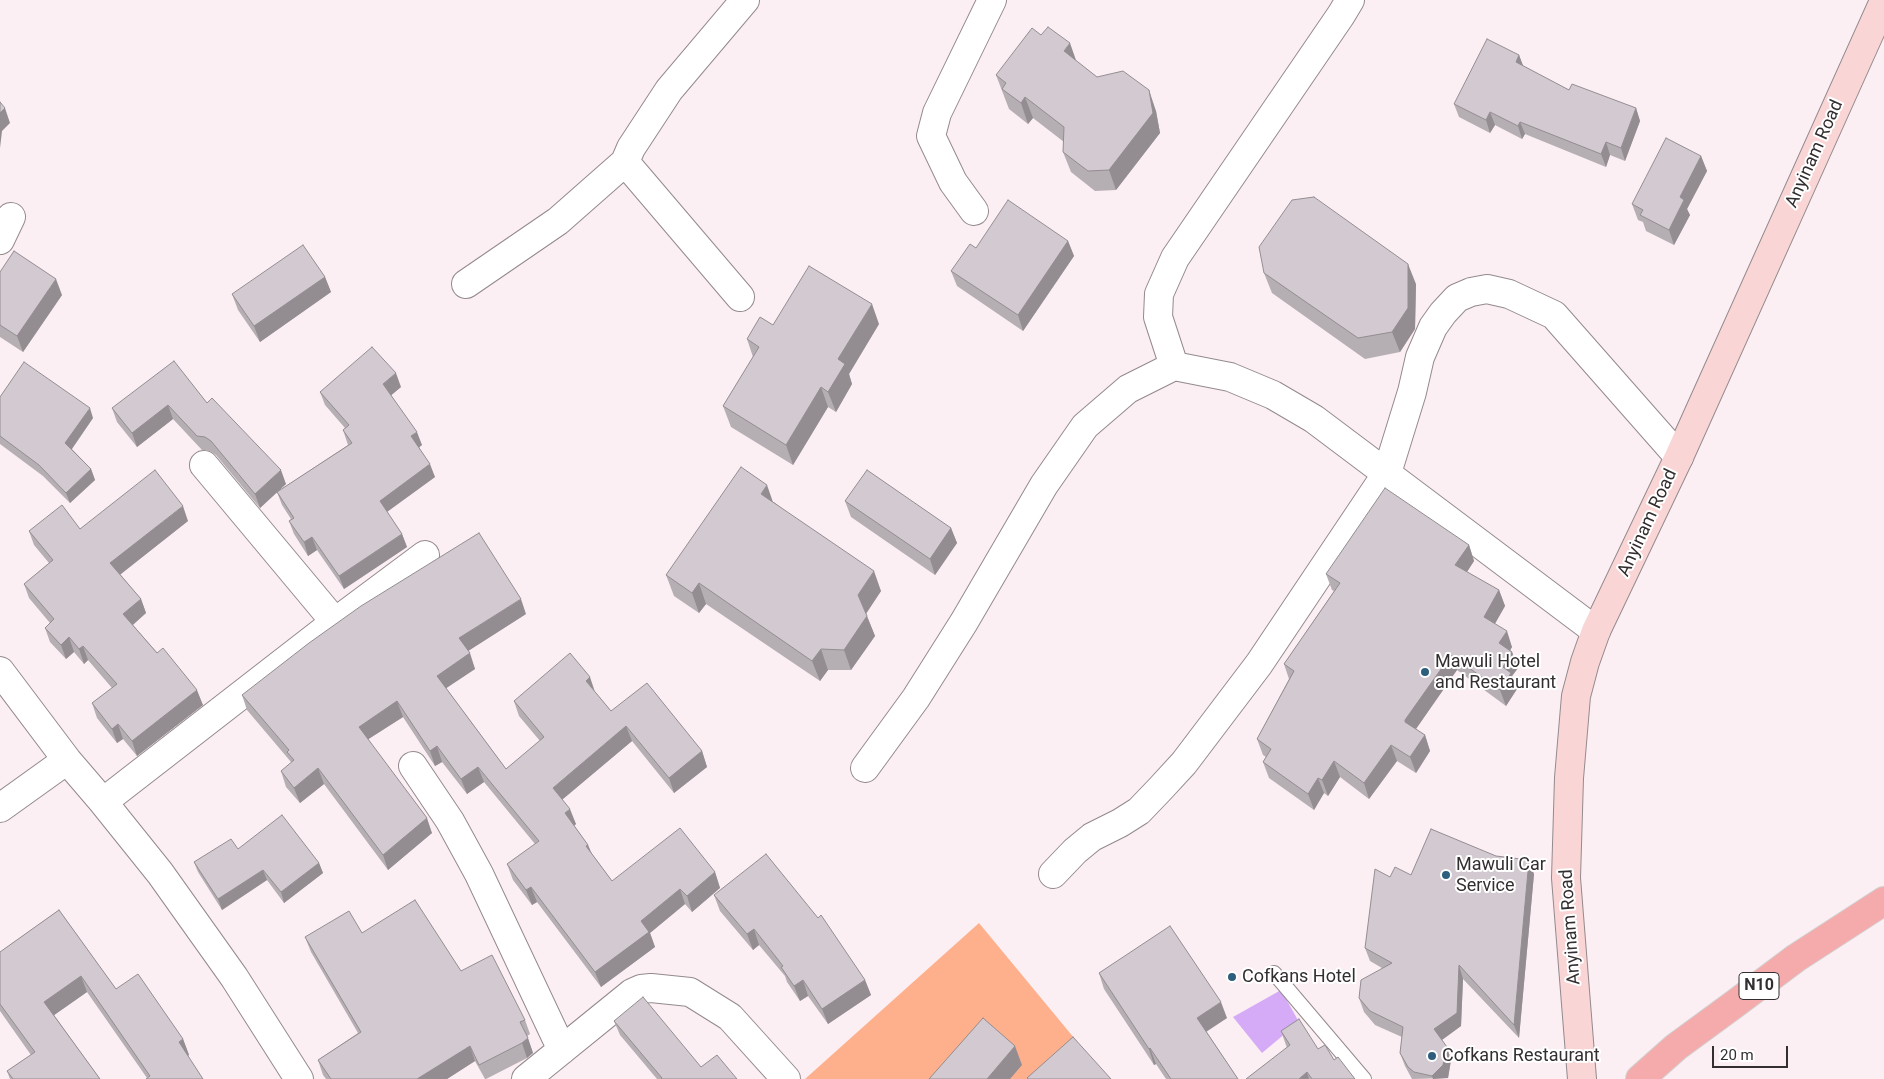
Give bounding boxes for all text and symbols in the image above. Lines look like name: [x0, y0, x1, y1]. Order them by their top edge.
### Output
street label: Anyinam Road: [1782, 97, 1848, 211]
street label: Anyinam Road: [1614, 466, 1682, 580]
place label: Mawuli Hotel and Restaurant: [1435, 651, 1556, 694]
marker: Mawuli Hotel and Restaurant: [1419, 666, 1431, 678]
place label: Mawuli Car Service: [1456, 854, 1546, 896]
street label: Anyinam Road: [1556, 868, 1586, 986]
marker: Mawuli Car Service: [1440, 869, 1452, 881]
place label: Cofkans Hotel: [1242, 966, 1356, 988]
marker: Cofkans Hotel: [1226, 971, 1238, 983]
road number: N10: [1739, 972, 1779, 999]
scale bar: [1714, 1036, 1790, 1068]
place label: Cofkans Restaurant: [1442, 1045, 1600, 1067]
text: 20 m: [1720, 1046, 1754, 1064]
marker: Cofkans Restaurant: [1426, 1050, 1438, 1062]

